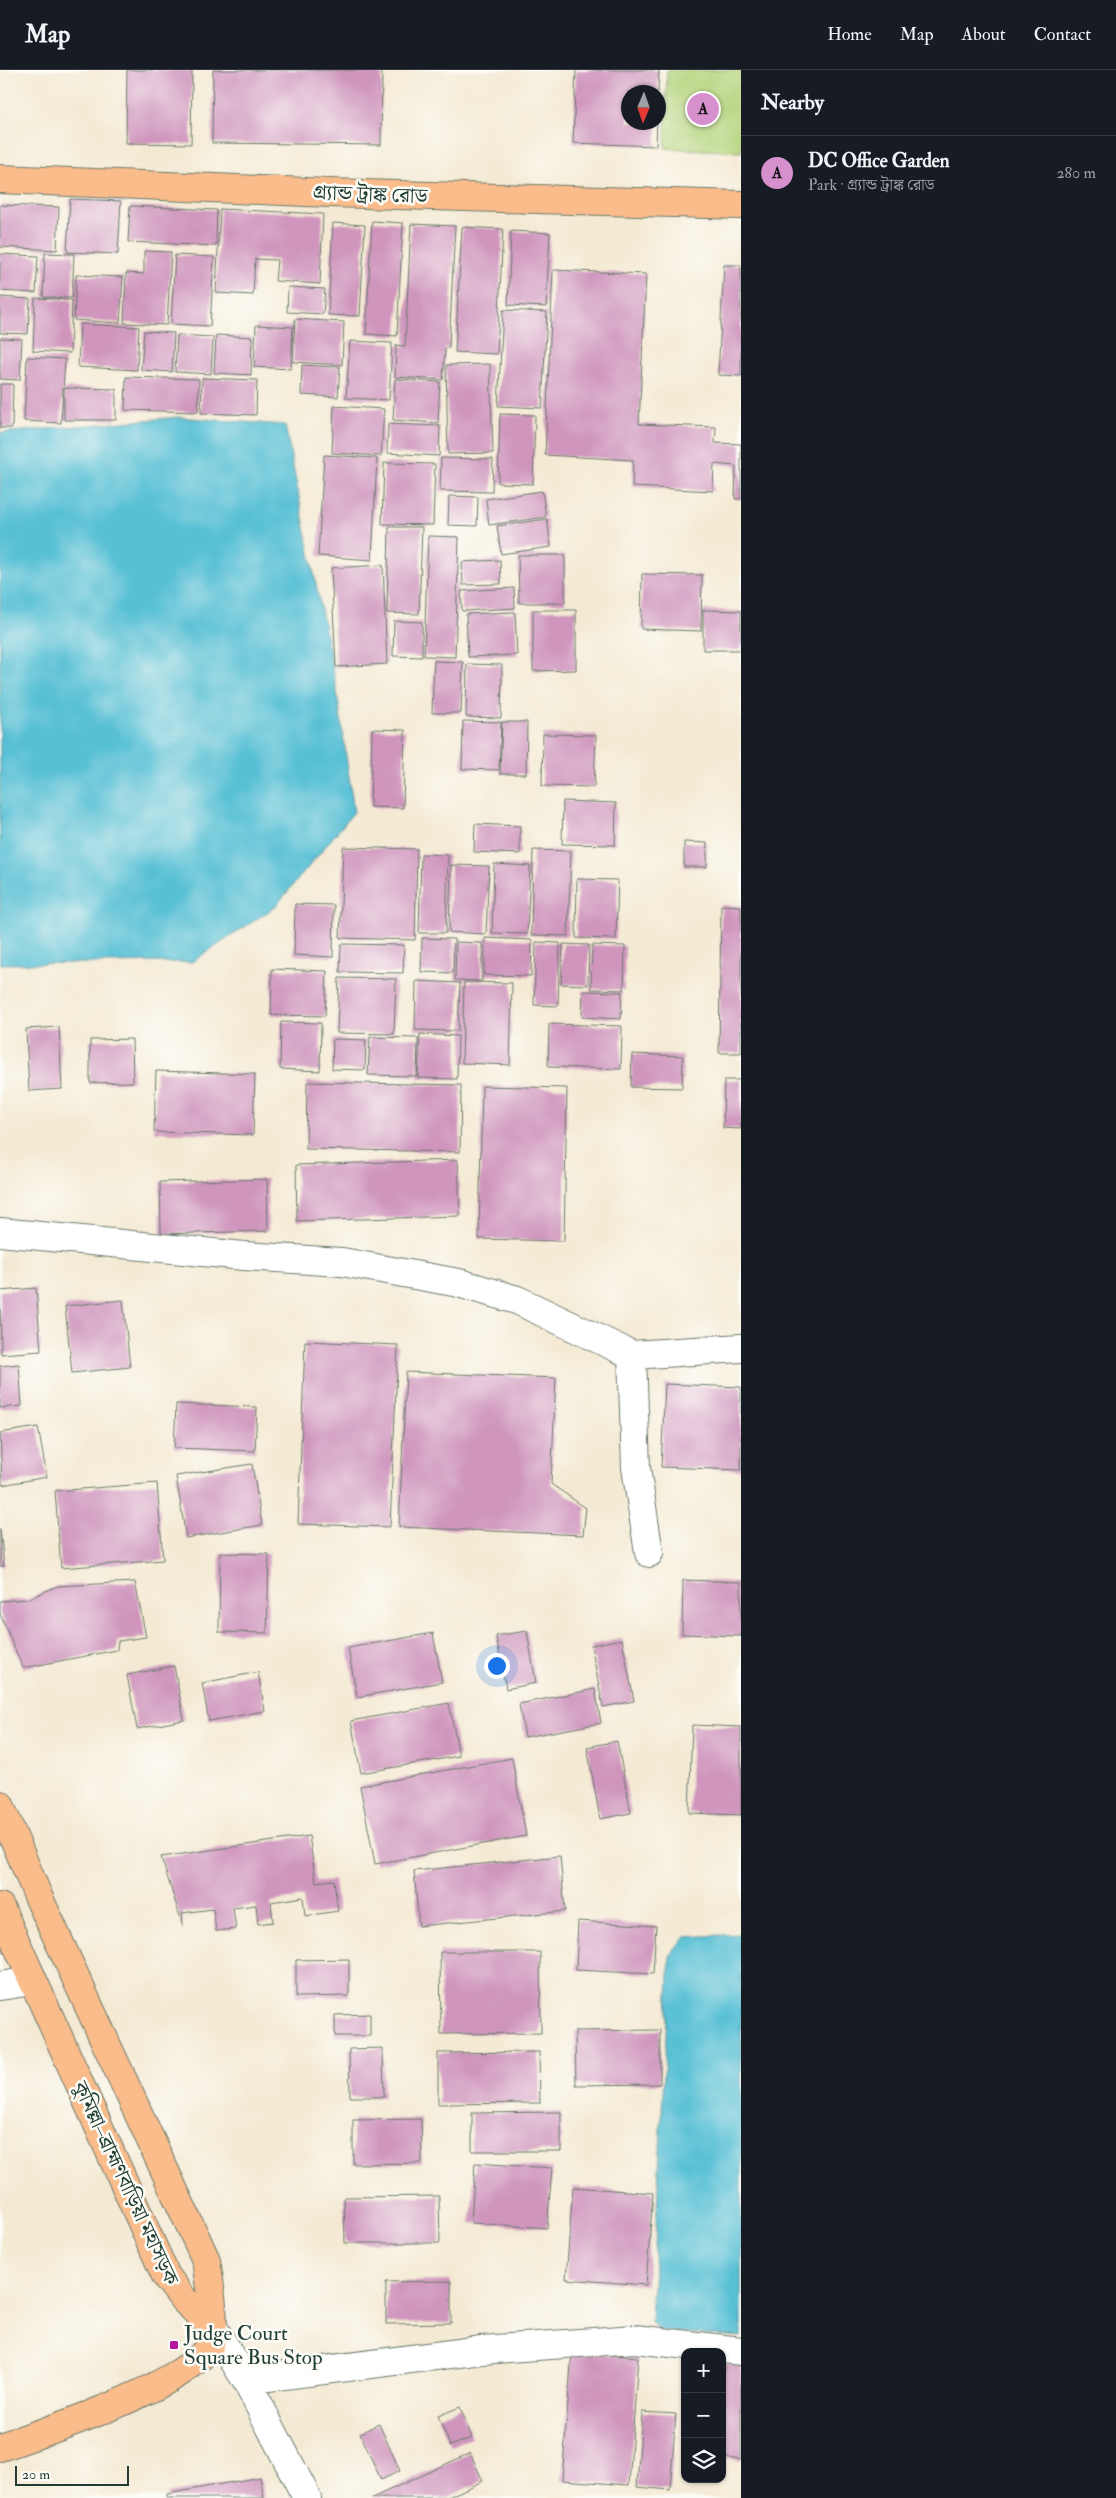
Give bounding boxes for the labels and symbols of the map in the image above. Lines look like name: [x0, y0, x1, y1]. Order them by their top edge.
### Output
north arrow: [621, 85, 666, 130]
pin: A: [687, 90, 719, 128]
street label: গ্র্যান্ড ট্রাঙ্ক রোড: [312, 179, 429, 210]
your location: [484, 1653, 510, 1679]
street label: কুমিল্লা–ব্রাহ্মণবাড়িয়া মহাসড়ক: [66, 2076, 185, 2291]
place label: Judge Court Square Bus Stop: [183, 2320, 323, 2371]
marker: Judge Court Square Bus Stop: [168, 2339, 180, 2351]
scale bar: [15, 2463, 129, 2486]

